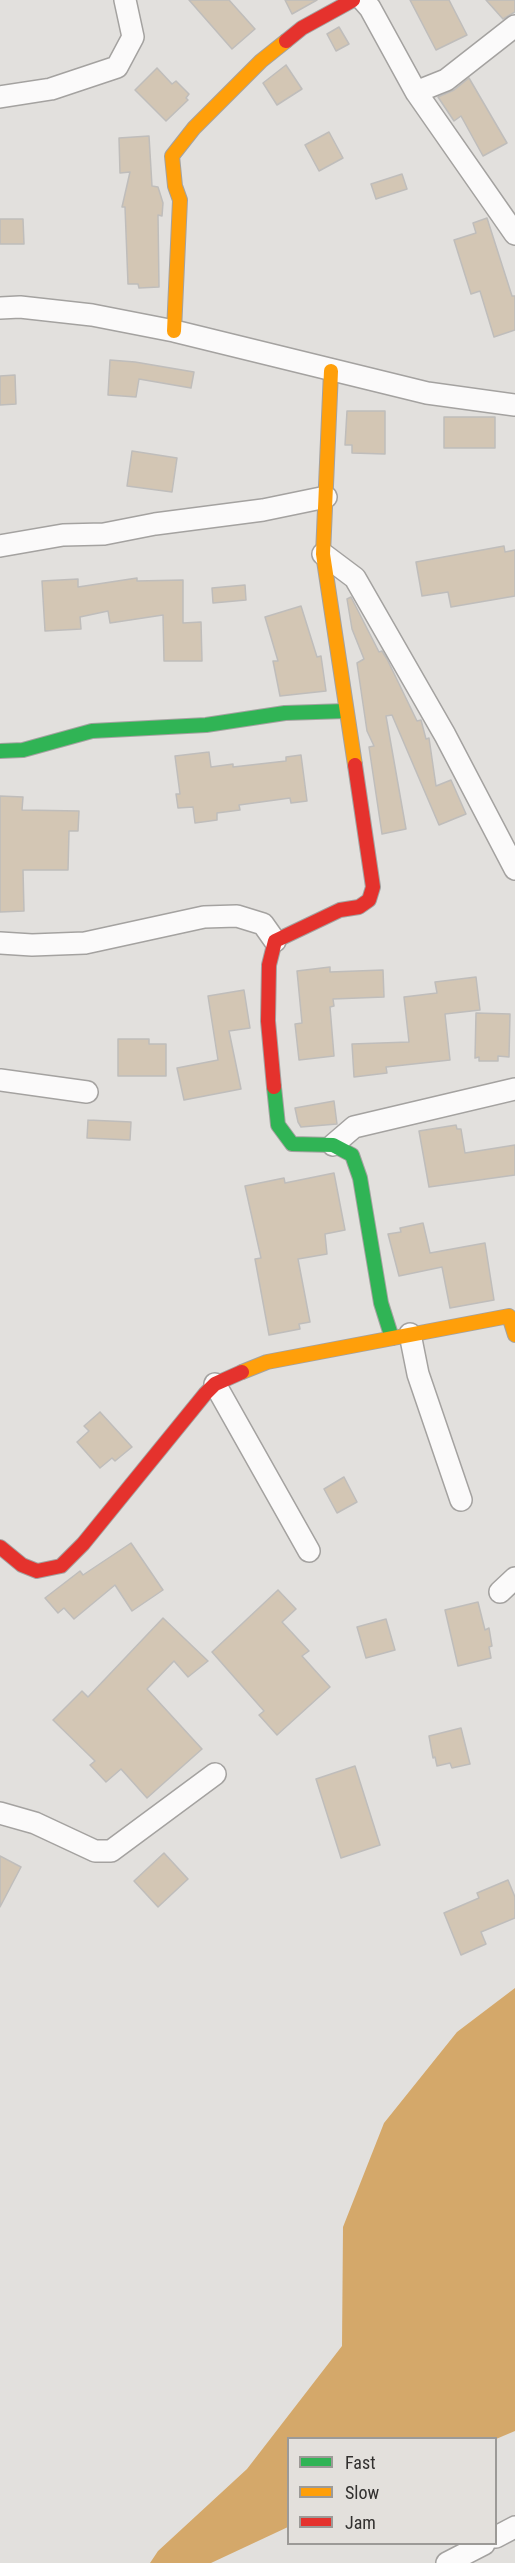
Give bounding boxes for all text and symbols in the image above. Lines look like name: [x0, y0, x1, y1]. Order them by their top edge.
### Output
legend: [287, 2437, 497, 2545]
text: Fast: [345, 2452, 376, 2473]
text: Slow: [345, 2482, 379, 2503]
text: Jam: [345, 2512, 376, 2533]

